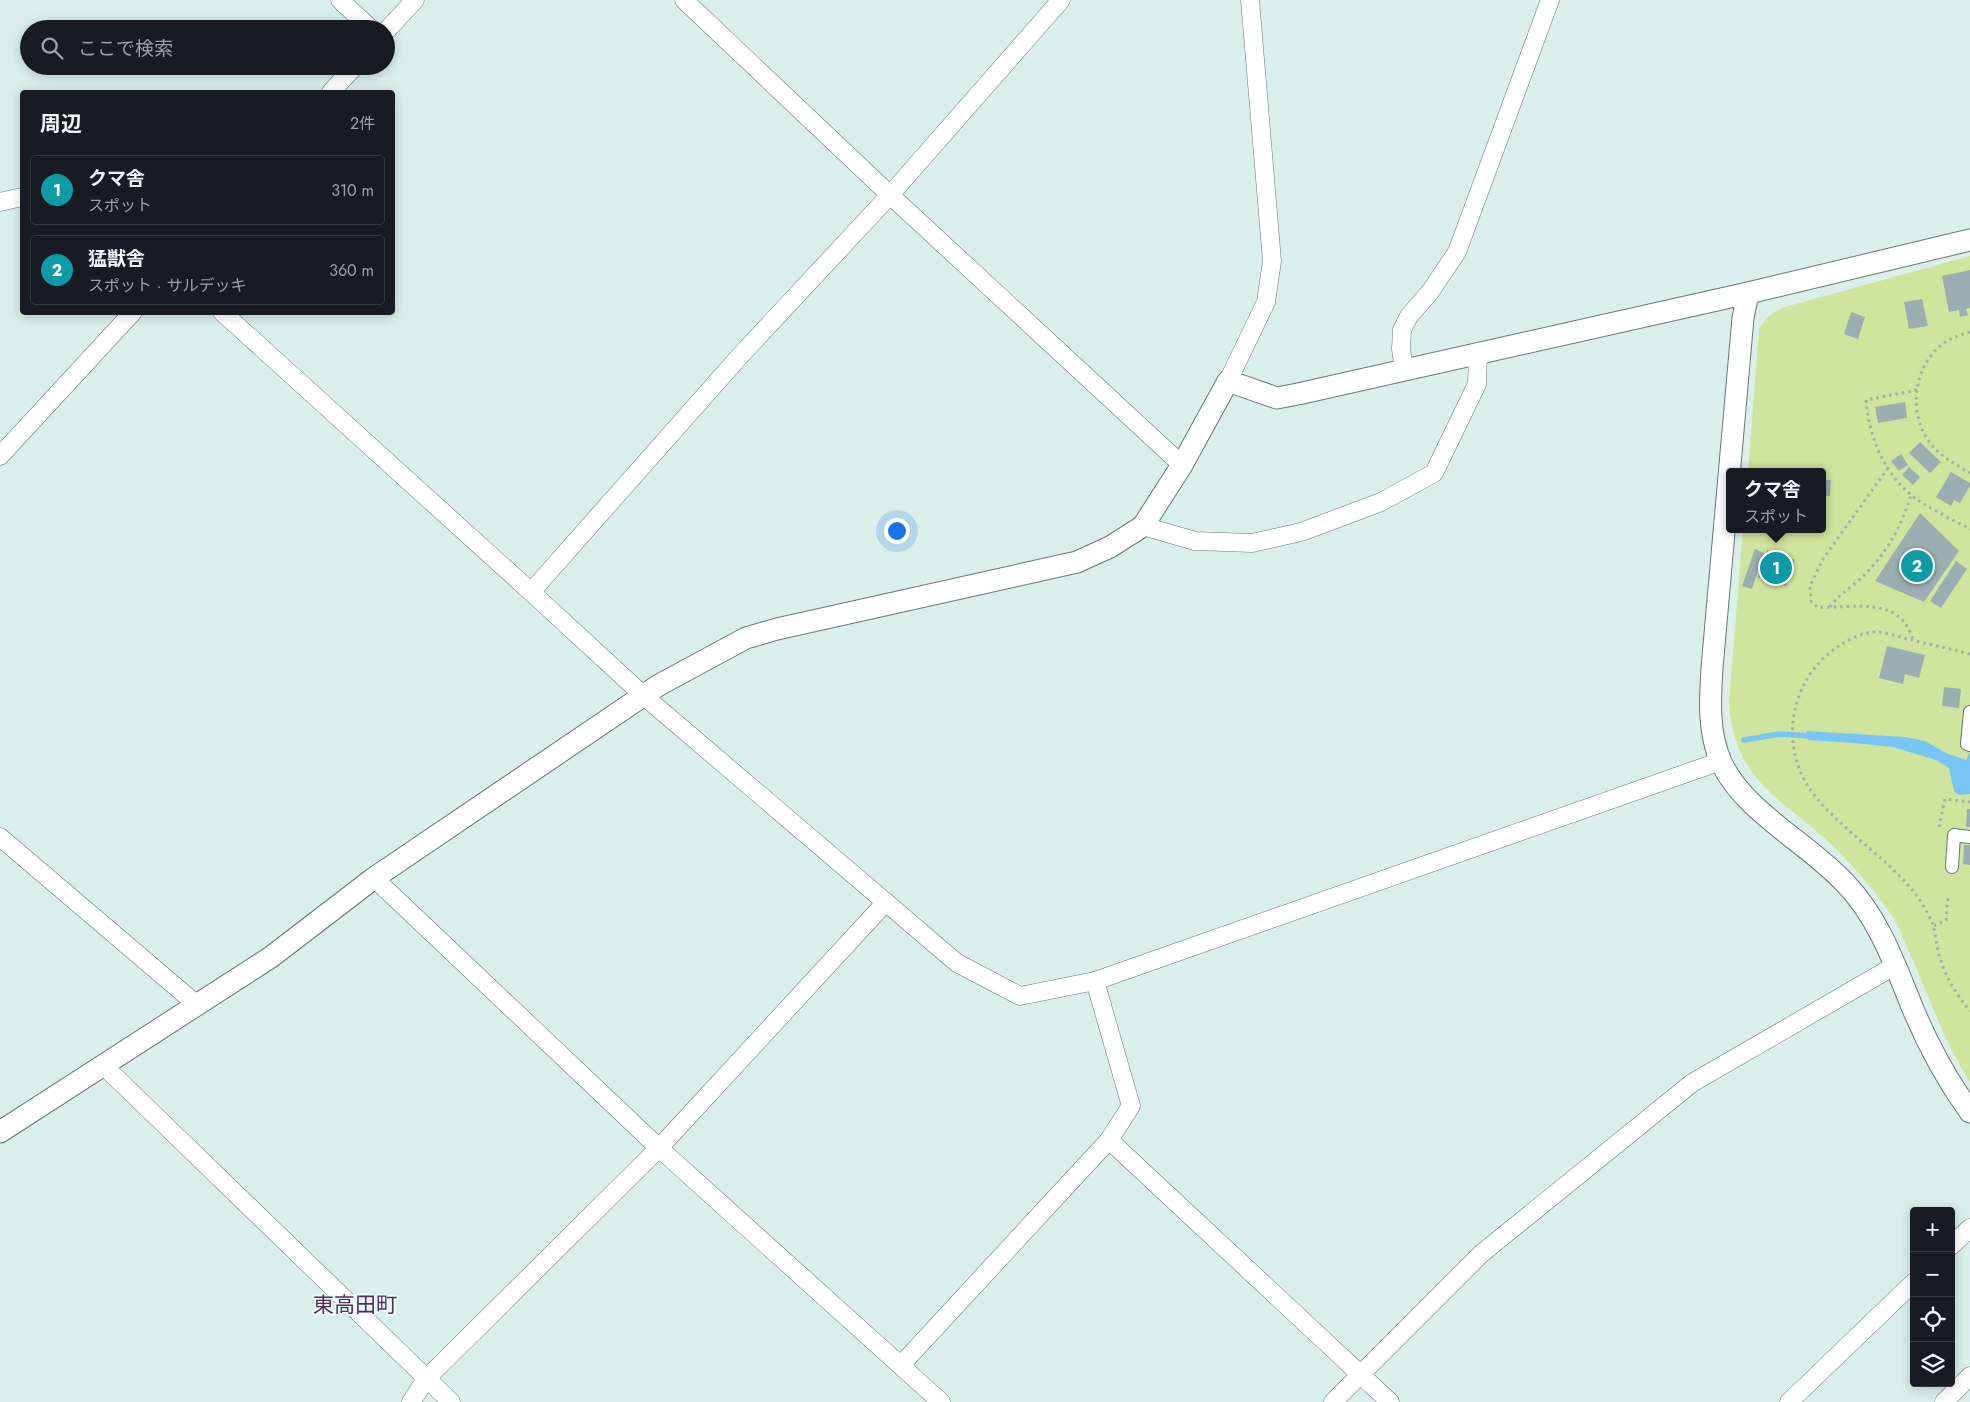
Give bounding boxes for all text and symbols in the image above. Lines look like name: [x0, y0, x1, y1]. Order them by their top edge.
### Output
search box: [20, 20, 395, 75]
icon: search: [38, 34, 66, 62]
text: ここで検索: [78, 35, 173, 62]
text: 周辺: [40, 109, 82, 139]
text: 2件: [350, 112, 375, 135]
text: クマ舎: [88, 165, 145, 192]
text: 1: [53, 179, 61, 202]
text: 310 m: [331, 179, 374, 202]
text: スポット: [88, 194, 152, 217]
text: 猛獣舎: [88, 245, 145, 272]
text: 2: [52, 259, 62, 282]
text: 360 m: [329, 259, 374, 282]
text: スポット · サルデッキ: [88, 274, 246, 297]
popup: [1726, 468, 1826, 533]
text: クマ舎: [1744, 476, 1801, 503]
text: スポット: [1744, 505, 1808, 528]
your location: [884, 518, 910, 544]
pin: 2: [1901, 547, 1933, 585]
pin: 1: [1760, 549, 1792, 587]
map controls: [1910, 1207, 1955, 1387]
button: +: [1910, 1207, 1955, 1252]
button: −: [1910, 1252, 1955, 1297]
district label: 東高田町: [313, 1290, 397, 1320]
button: locate: [1910, 1297, 1955, 1342]
button: layers: [1910, 1342, 1955, 1387]

